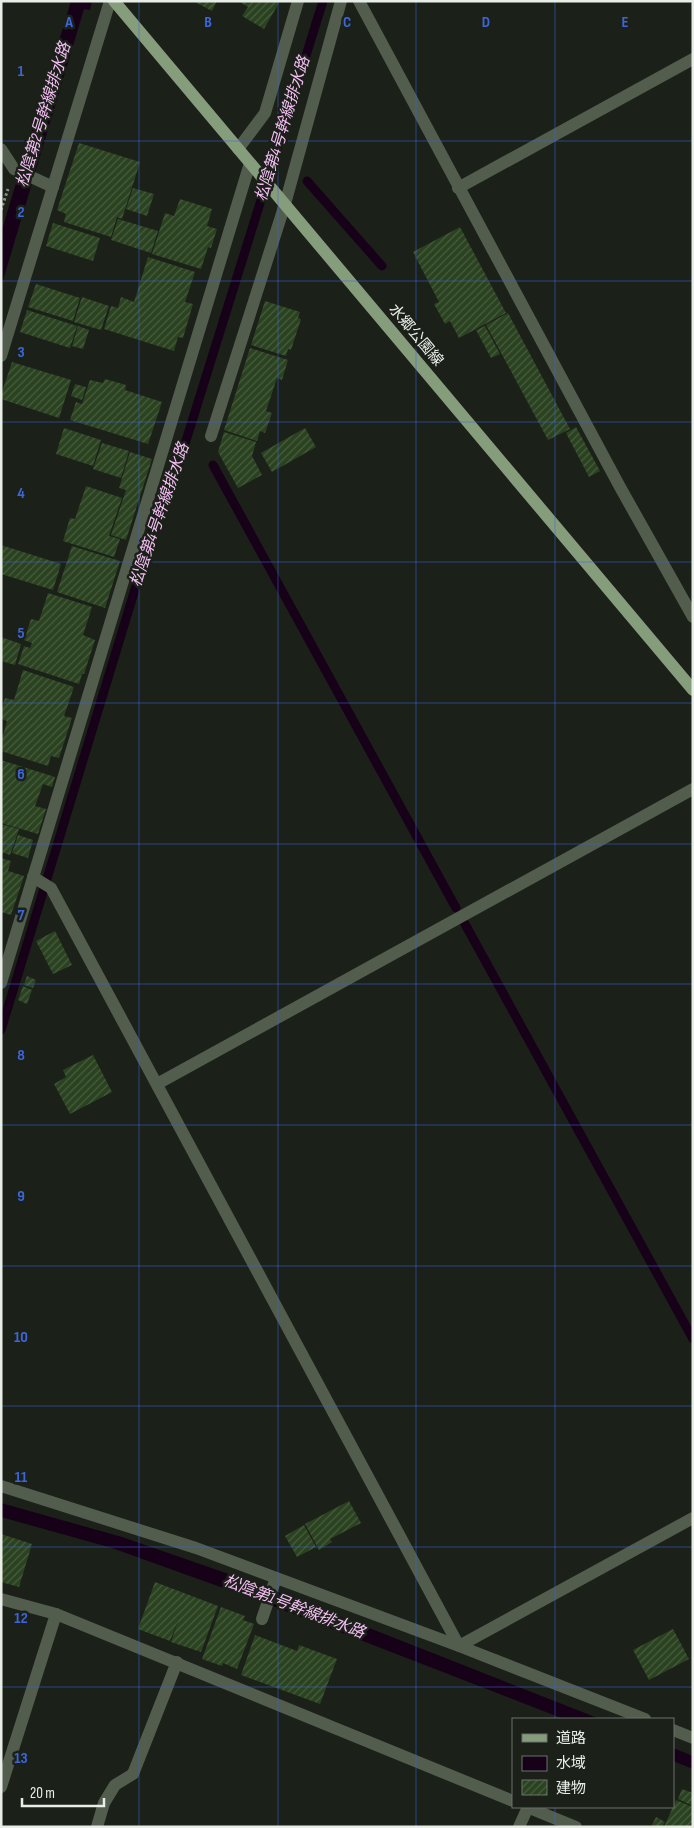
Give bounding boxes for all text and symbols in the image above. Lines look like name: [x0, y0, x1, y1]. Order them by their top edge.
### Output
text: A: [64, 13, 73, 32]
text: B: [204, 13, 212, 32]
text: C: [343, 13, 351, 32]
text: D: [482, 13, 490, 32]
text: E: [622, 13, 629, 32]
water label: 松陰第2号幹線排水路: [13, 38, 76, 190]
water label: 松陰第4号幹線排水路: [252, 52, 315, 204]
text: 1: [18, 62, 25, 81]
text: 2: [17, 203, 25, 222]
street label: 水郷公園線: [385, 300, 447, 370]
text: 3: [17, 343, 25, 362]
water label: 松陰第4号幹線排水路: [127, 439, 194, 589]
text: 4: [17, 484, 25, 503]
text: 5: [17, 624, 25, 643]
text: 6: [17, 765, 25, 784]
text: 7: [18, 906, 25, 925]
text: 8: [17, 1046, 25, 1065]
text: 9: [17, 1187, 25, 1206]
text: 10: [14, 1328, 28, 1347]
text: 11: [15, 1468, 28, 1487]
water label: 松陰第1号幹線排水路: [221, 1571, 369, 1643]
text: 12: [14, 1609, 28, 1628]
legend: [512, 1718, 674, 1808]
text: 道路: [556, 1729, 586, 1748]
text: 13: [14, 1749, 28, 1768]
text: 水域: [556, 1754, 586, 1773]
scale bar: [22, 1776, 105, 1808]
text: 建物: [556, 1779, 586, 1798]
text: 20 m: [30, 1784, 55, 1803]

